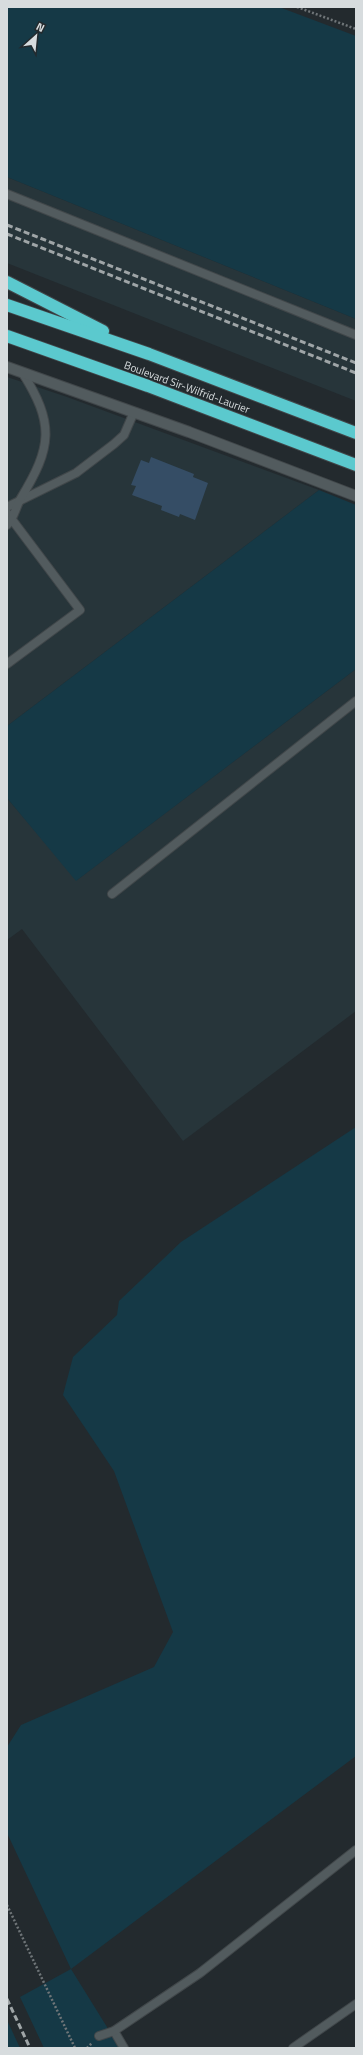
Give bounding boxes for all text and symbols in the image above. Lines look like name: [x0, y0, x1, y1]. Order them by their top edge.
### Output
north arrow: [16, 16, 56, 56]
text: N: [34, 18, 48, 36]
street label: Boulevard Sir-Wilfrid-Laurier: [122, 357, 252, 417]

